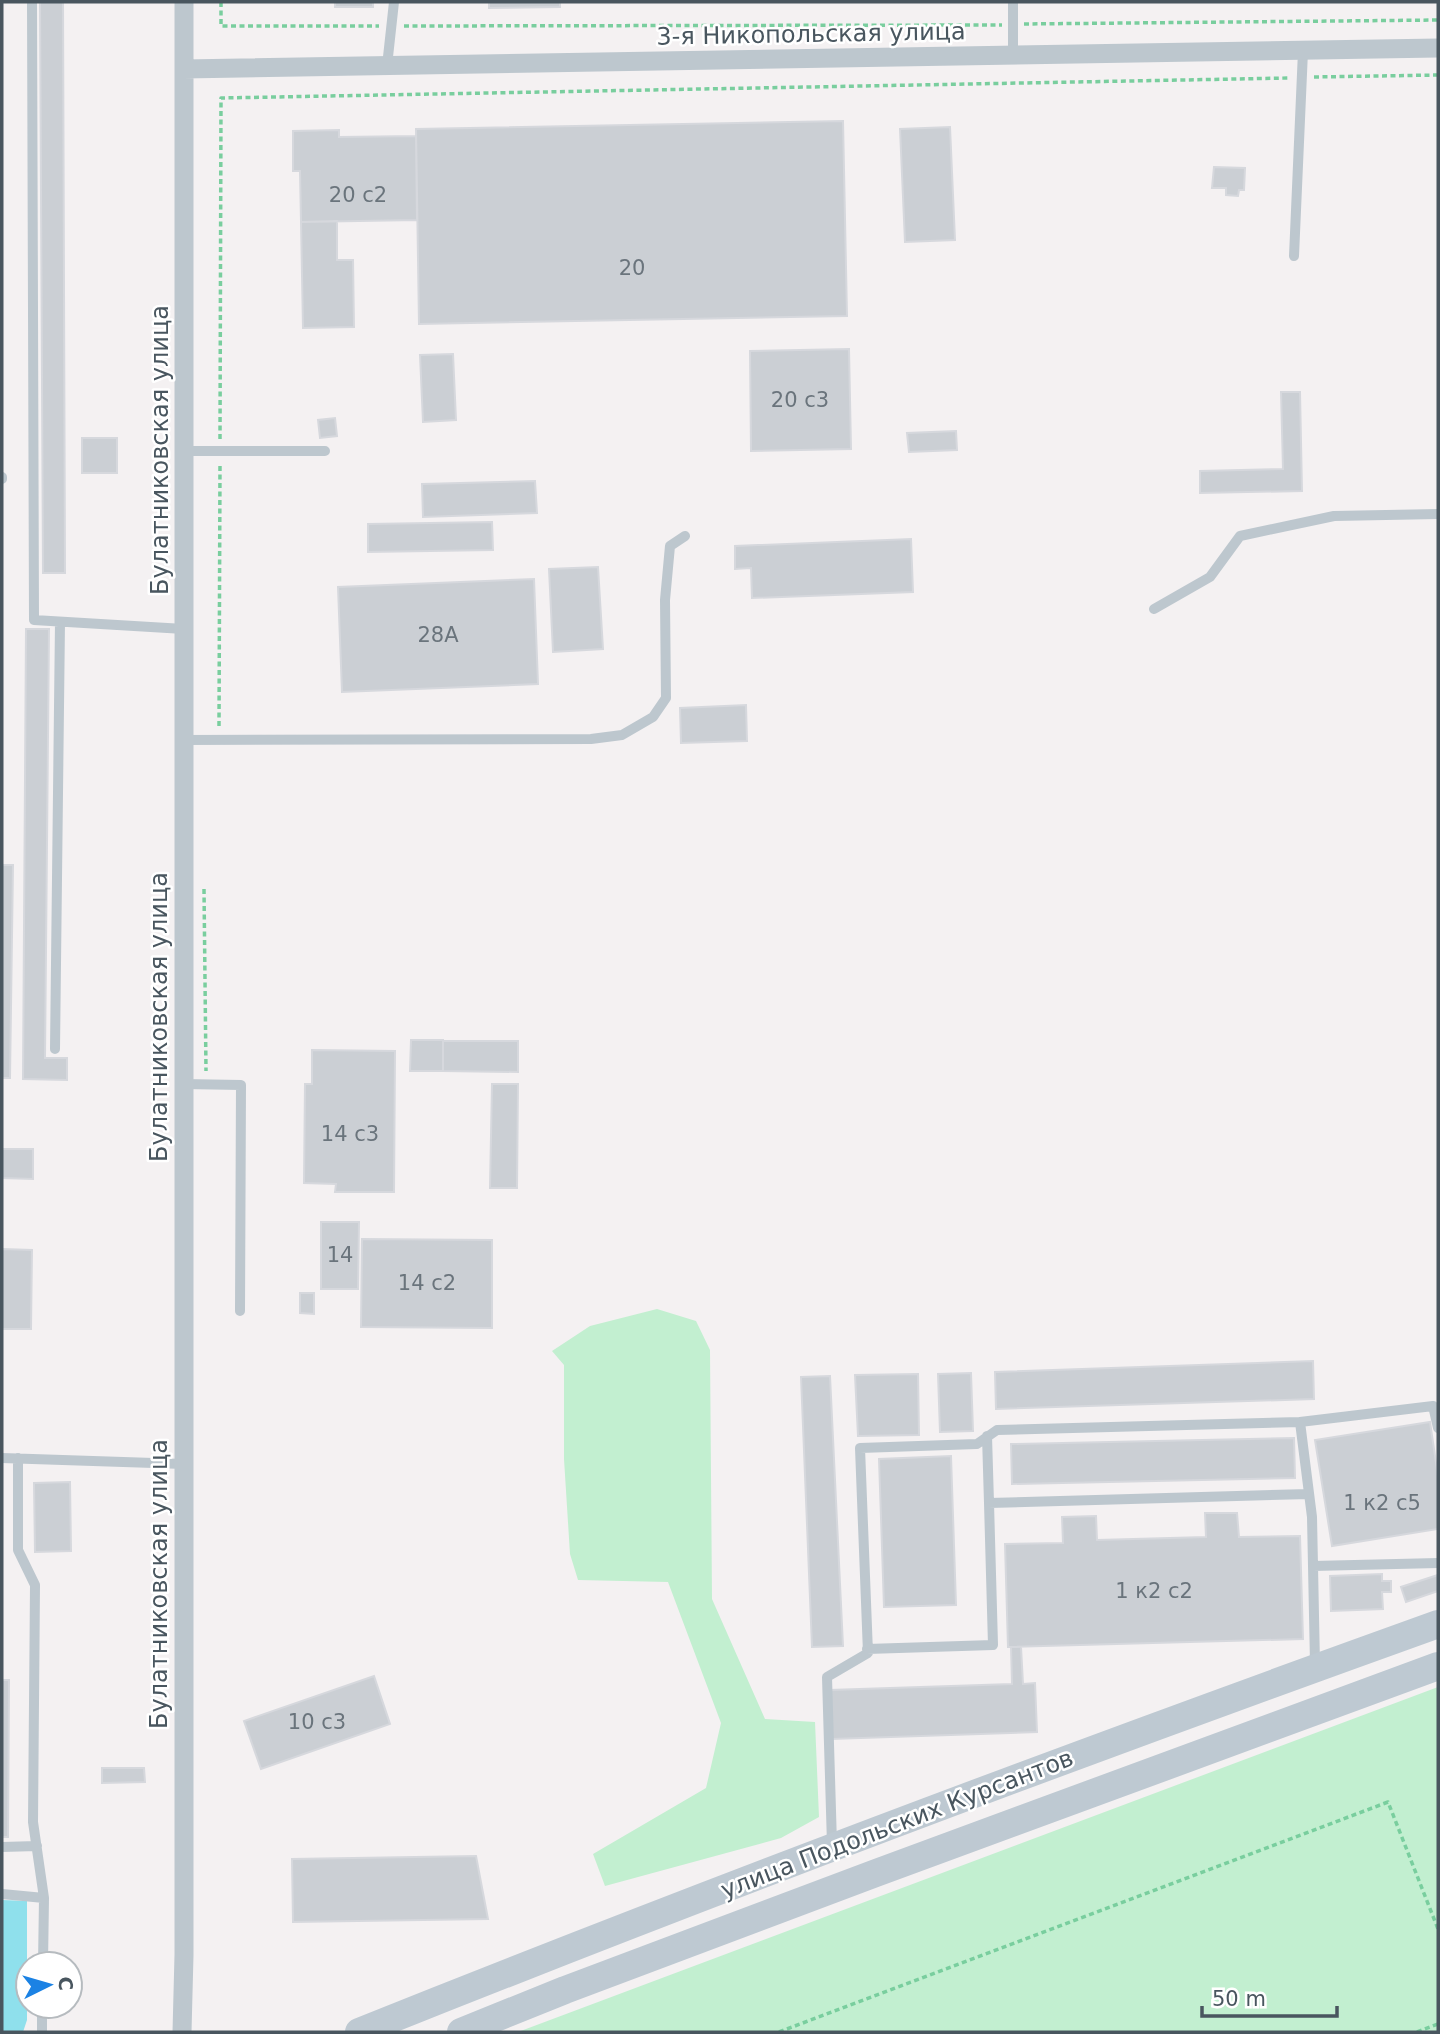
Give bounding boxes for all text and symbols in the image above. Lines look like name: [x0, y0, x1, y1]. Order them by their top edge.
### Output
street label: 3-я Никопольская улица: [656, 17, 966, 51]
house number: 20 с2: [329, 183, 387, 207]
house number: 20: [619, 256, 645, 280]
street label: Булатниковская улица: [146, 305, 174, 595]
house number: 20 с3: [771, 388, 829, 412]
house number: 28А: [417, 623, 459, 647]
street label: Булатниковская улица: [145, 872, 173, 1162]
house number: 14 с3: [321, 1122, 379, 1146]
house number: 14: [327, 1243, 353, 1267]
house number: 14 с2: [398, 1271, 456, 1295]
street label: Булатниковская улица: [145, 1439, 173, 1729]
house number: 1 к2 с5: [1343, 1491, 1421, 1515]
house number: 1 к2 с2: [1115, 1579, 1193, 1603]
house number: 10 с3: [288, 1710, 346, 1734]
street label: улица Подольских Курсантов: [717, 1744, 1077, 1904]
north arrow: [14, 1950, 84, 2020]
scale bar: [1202, 1974, 1337, 2018]
text: С: [54, 1976, 78, 1991]
text: 50 m: [1212, 1987, 1266, 2011]

